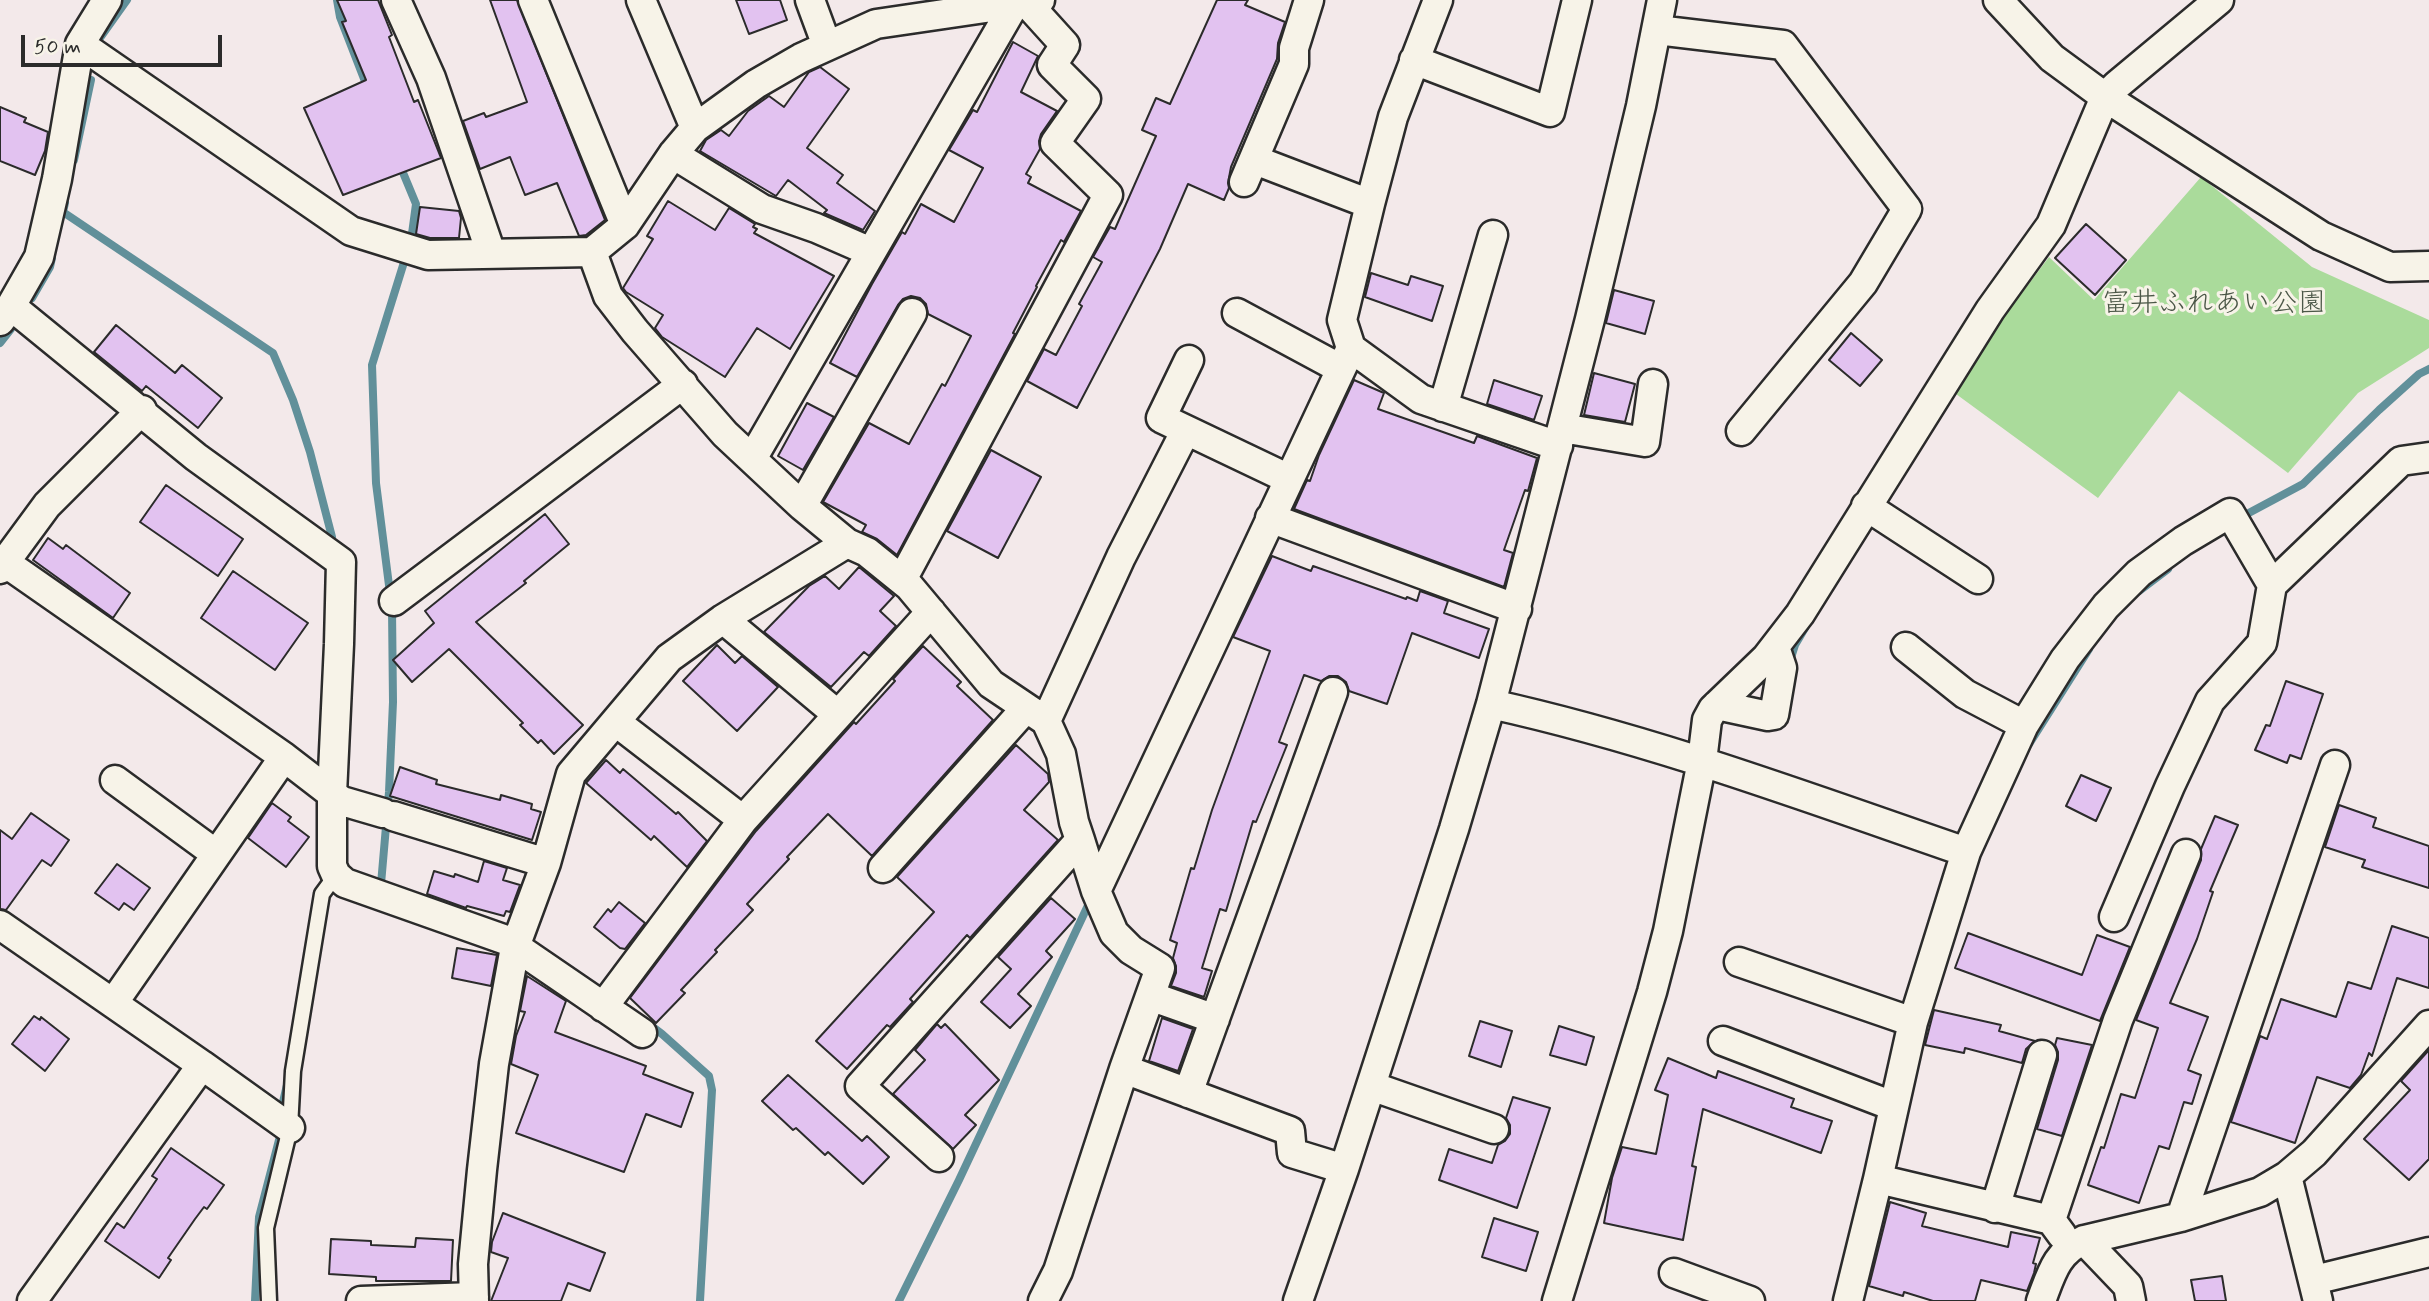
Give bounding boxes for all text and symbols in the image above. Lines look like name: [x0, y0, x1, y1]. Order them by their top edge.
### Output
scale bar: [24, 21, 226, 65]
text: 50 m: [34, 33, 81, 61]
park label: 富井ふれあい公園: [2102, 288, 2326, 322]

